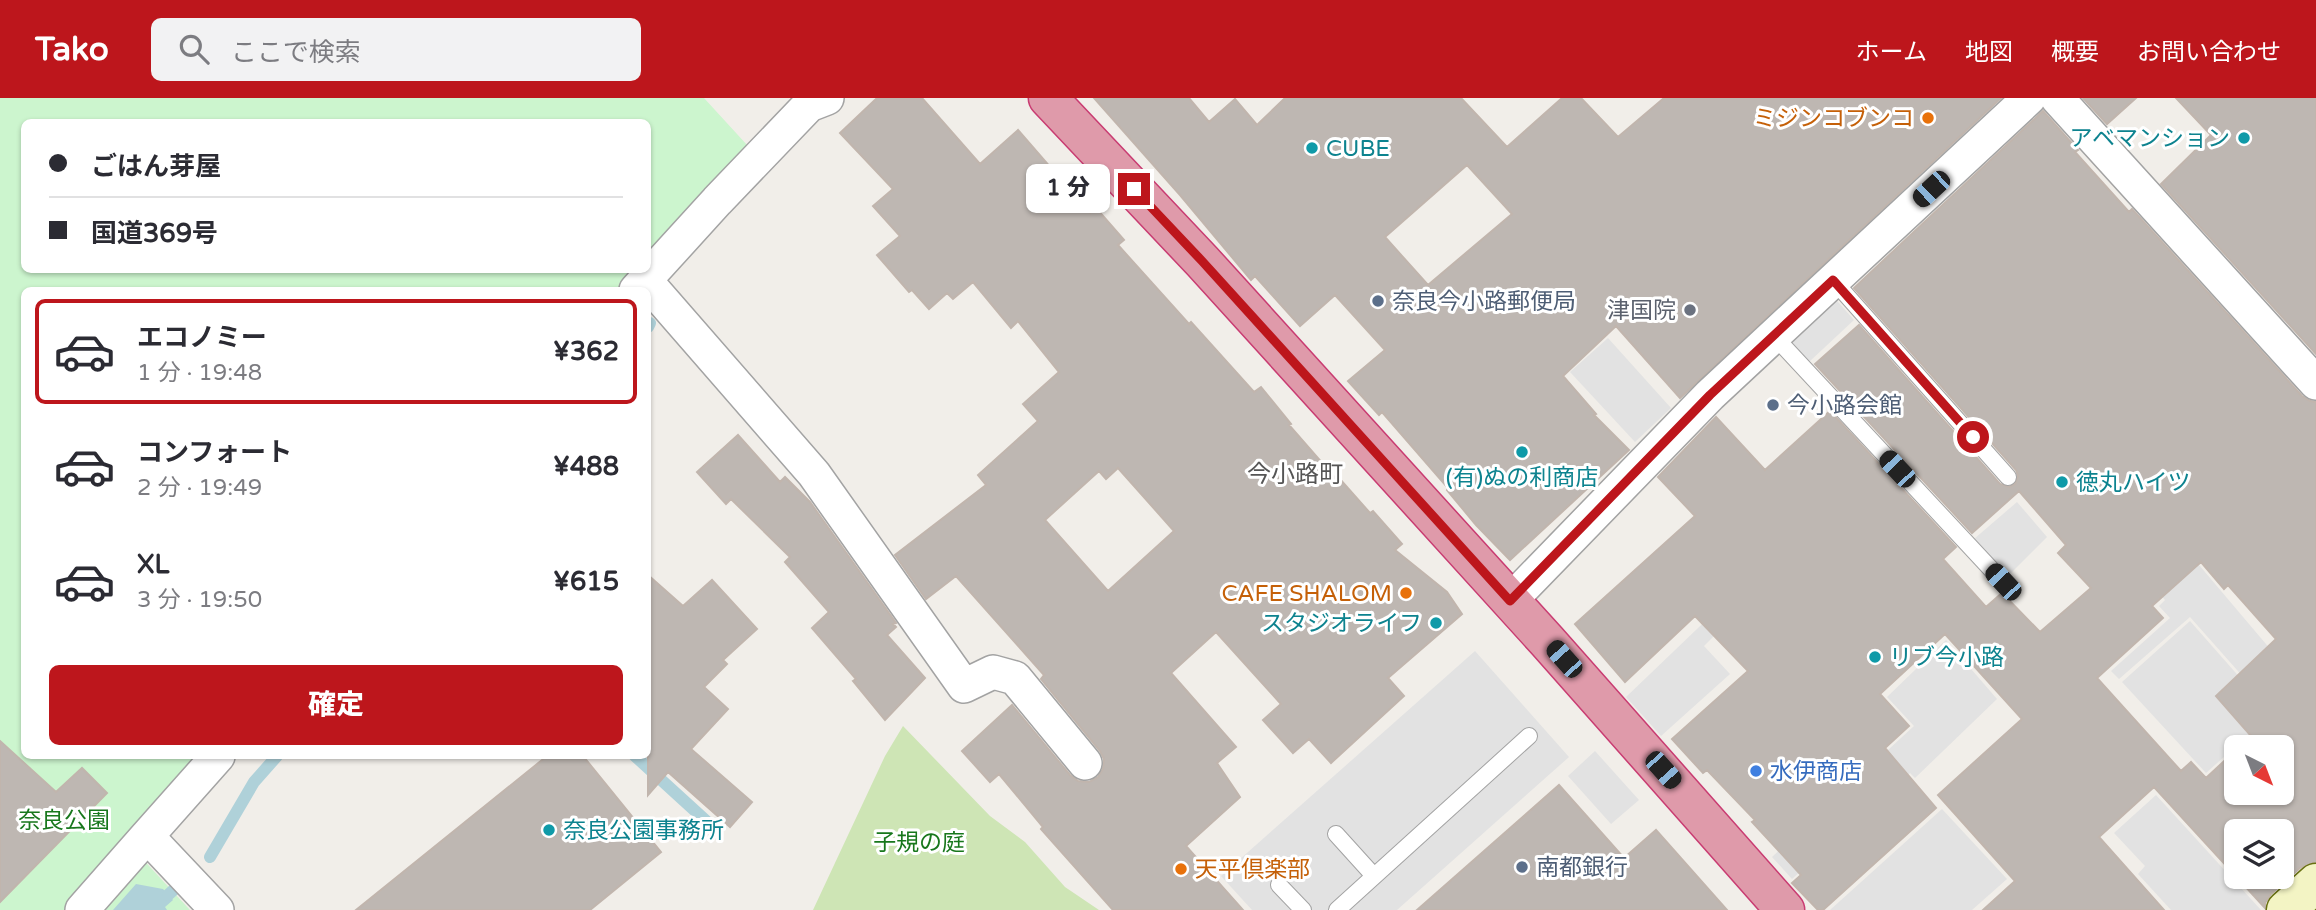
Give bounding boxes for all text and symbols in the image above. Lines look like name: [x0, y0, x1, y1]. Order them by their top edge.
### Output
search box: [151, 18, 641, 81]
text: Tako: [35, 30, 109, 69]
icon: search: [175, 30, 213, 68]
text: ここで検索: [231, 37, 361, 68]
text: ホーム: [1856, 38, 1927, 67]
text: 地図: [1965, 38, 2013, 67]
text: 概要: [2051, 38, 2099, 67]
text: お問い合わせ: [2137, 38, 2281, 67]
place label: ミジンコブンコ: [1753, 105, 1914, 133]
marker: ミジンコブンコ: [1920, 110, 1936, 126]
place label: アベマンション: [2069, 125, 2230, 153]
marker: アベマンション: [2236, 130, 2252, 146]
place label: CUBE: [1326, 135, 1390, 163]
marker: CUBE: [1304, 140, 1320, 156]
text: ごはん芽屋: [91, 151, 221, 182]
callout: 1 分: [1026, 164, 1110, 214]
car: [1909, 167, 1954, 211]
route end: [1118, 173, 1150, 205]
text: 1 分: [1046, 174, 1090, 202]
text: 国道369号: [91, 218, 218, 249]
place label: 奈良今小路郵便局: [1392, 288, 1576, 316]
marker: 奈良今小路郵便局: [1370, 293, 1386, 309]
place label: 津国院: [1607, 297, 1676, 325]
marker: 津国院: [1682, 302, 1698, 318]
icon: car: [53, 320, 116, 383]
text: エコノミー: [137, 322, 267, 353]
text: ¥362: [553, 336, 619, 367]
text: 1 分 · 19:48: [137, 359, 262, 387]
place label: 今小路会館: [1787, 392, 1902, 420]
marker: 今小路会館: [1765, 397, 1781, 413]
route start: [1957, 421, 1989, 453]
icon: car: [53, 435, 116, 498]
text: コンフォート: [137, 437, 292, 468]
marker: (有)ぬの利商店: [1514, 444, 1530, 460]
car: [1875, 446, 1920, 492]
text: ¥488: [553, 451, 619, 482]
district label: 今小路町: [1247, 460, 1343, 489]
place label: (有)ぬの利商店: [1446, 464, 1598, 492]
place label: 徳丸ハイツ: [2076, 469, 2191, 497]
text: 2 分 · 19:49: [137, 474, 262, 502]
marker: 徳丸ハイツ: [2054, 474, 2070, 490]
text: XL: [137, 549, 169, 580]
icon: car: [53, 550, 116, 613]
car: [1981, 559, 2026, 605]
text: ¥615: [553, 566, 619, 597]
place label: CAFE SHALOM: [1221, 580, 1392, 608]
marker: CAFE SHALOM: [1398, 585, 1414, 601]
text: 3 分 · 19:50: [137, 586, 262, 614]
place label: スタジオライフ: [1261, 610, 1422, 638]
marker: スタジオライフ: [1428, 615, 1444, 631]
car: [1543, 636, 1586, 682]
place label: リブ今小路: [1889, 644, 2004, 672]
marker: リブ今小路: [1867, 649, 1883, 665]
button: 確定: [49, 665, 623, 745]
north arrow: [2224, 735, 2294, 805]
map controls: [2224, 735, 2294, 889]
car: [1642, 747, 1685, 793]
place label: 水伊商店: [1770, 758, 1862, 786]
marker: 水伊商店: [1748, 763, 1764, 779]
park label: 奈良公園: [18, 807, 110, 835]
place label: 奈良公園事務所: [563, 817, 724, 845]
button: layers: [2224, 819, 2294, 889]
marker: 奈良公園事務所: [541, 822, 557, 838]
park label: 子規の庭: [873, 829, 965, 857]
place label: 南都銀行: [1536, 854, 1628, 882]
place label: 天平倶楽部: [1195, 856, 1310, 884]
marker: 南都銀行: [1514, 859, 1530, 875]
marker: 天平倶楽部: [1173, 861, 1189, 877]

